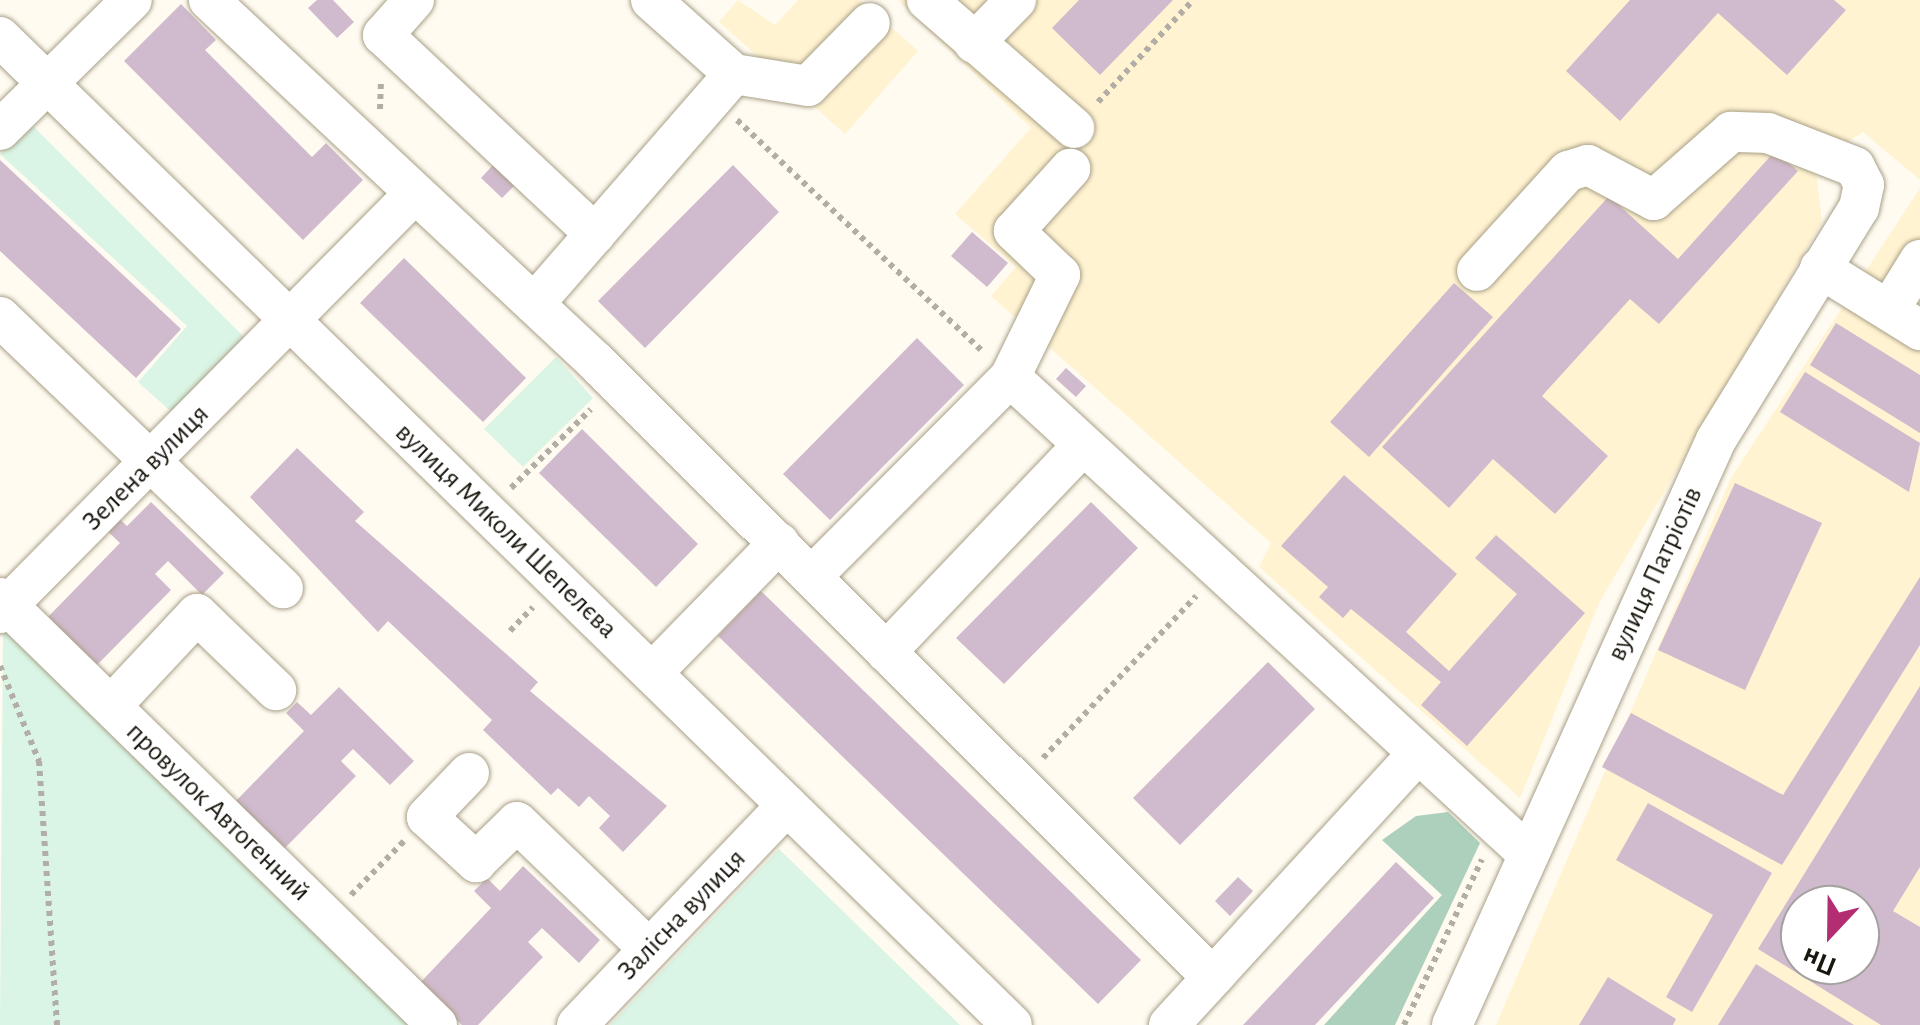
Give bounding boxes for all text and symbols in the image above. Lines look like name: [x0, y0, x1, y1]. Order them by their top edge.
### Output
street label: Зелена вулиця: [76, 398, 216, 538]
street label: вулиця Миколи Шепелєва: [388, 416, 624, 646]
street label: вулиця Патріотів: [1600, 482, 1710, 666]
street label: провулок Автогенний: [119, 715, 317, 909]
street label: Залісна вулиця: [611, 842, 753, 988]
north arrow: [1780, 885, 1880, 985]
text: Пн: [1798, 942, 1841, 980]

